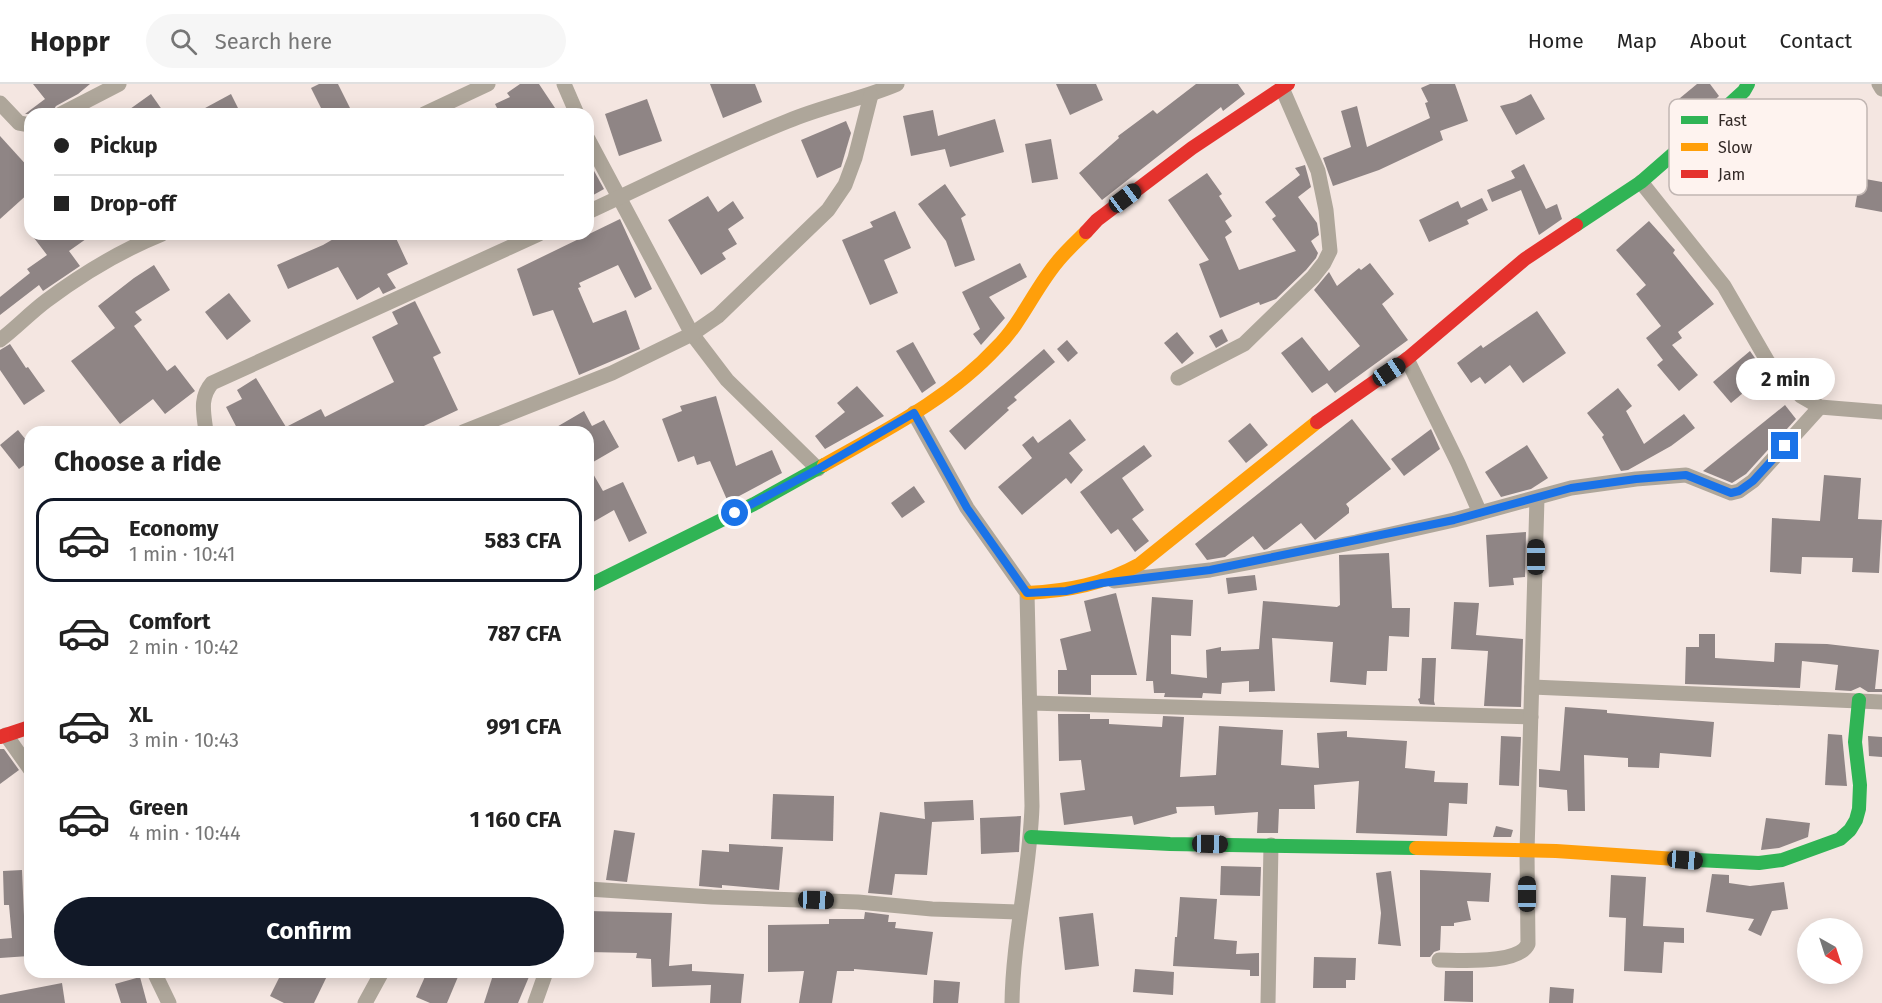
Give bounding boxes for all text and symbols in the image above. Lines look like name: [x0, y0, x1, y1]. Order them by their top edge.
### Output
search box: [146, 14, 566, 68]
text: Hoppr: [30, 25, 110, 58]
icon: search: [167, 25, 200, 58]
text: Search here: [215, 28, 332, 55]
text: Home: [1528, 28, 1584, 54]
text: Map: [1617, 28, 1657, 54]
text: About: [1690, 28, 1747, 54]
text: Contact: [1780, 28, 1852, 54]
legend: [1669, 99, 1867, 195]
text: Fast: [1718, 111, 1747, 130]
text: Pickup: [90, 132, 158, 159]
text: Slow: [1718, 138, 1753, 157]
text: Jam: [1718, 165, 1745, 184]
car: [1105, 180, 1145, 216]
text: Drop-off: [90, 190, 176, 217]
car: [1369, 354, 1409, 390]
callout: 2 min: [1736, 359, 1834, 401]
text: 2 min: [1761, 367, 1810, 391]
route end: [1771, 432, 1798, 459]
text: Choose a ride: [54, 446, 221, 478]
route start: [721, 499, 748, 526]
icon: car: [57, 513, 111, 567]
text: Economy: [129, 515, 218, 542]
text: 583 CFA: [485, 527, 561, 554]
car: [1527, 539, 1545, 575]
text: 1 min · 10:41: [129, 542, 236, 566]
icon: car: [57, 606, 111, 660]
text: Comfort: [129, 608, 210, 635]
text: 787 CFA: [488, 620, 561, 647]
text: 2 min · 10:42: [129, 635, 239, 659]
icon: car: [57, 699, 111, 753]
text: XL: [129, 701, 153, 728]
text: 991 CFA: [486, 713, 561, 740]
text: 3 min · 10:43: [129, 728, 239, 752]
icon: car: [57, 792, 111, 846]
text: Green: [129, 794, 188, 821]
text: 1 160 CFA: [470, 806, 561, 833]
text: 4 min · 10:44: [129, 821, 241, 845]
car: [1192, 835, 1228, 853]
car: [1666, 850, 1704, 870]
car: [1518, 876, 1536, 912]
car: [798, 890, 834, 910]
button: Confirm: [54, 897, 564, 966]
north arrow: [1797, 918, 1863, 984]
map controls: [1797, 918, 1863, 984]

